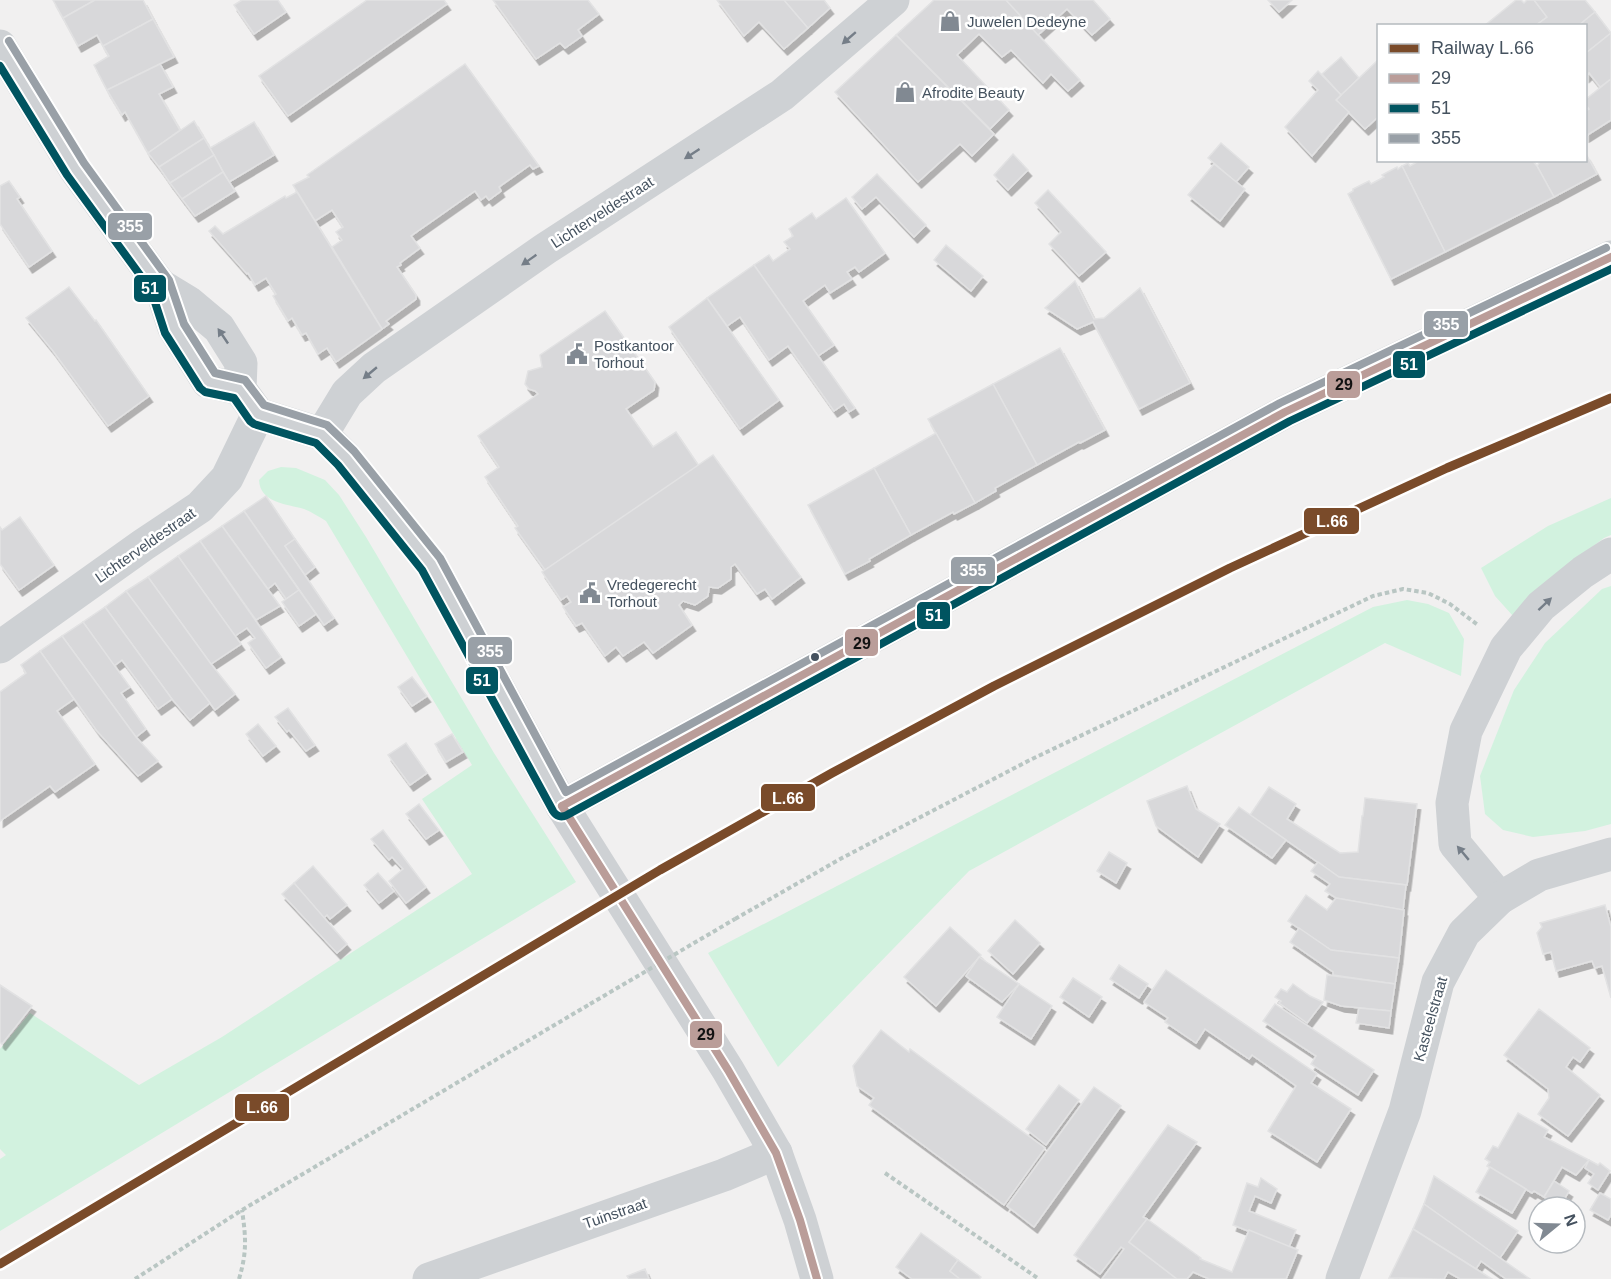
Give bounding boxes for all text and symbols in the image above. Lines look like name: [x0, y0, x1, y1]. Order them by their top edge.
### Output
shop icon: Juwelen Dedeyne: [938, 9, 962, 33]
place label: Juwelen Dedeyne: [967, 13, 1086, 30]
legend: [1377, 24, 1587, 162]
one-way arrow: [842, 31, 857, 44]
text: Railway L.66: [1431, 38, 1534, 58]
text: 29: [1431, 68, 1451, 88]
shop icon: Afrodite Beauty: [893, 80, 917, 104]
place label: Afrodite Beauty: [922, 84, 1025, 101]
text: 51: [1431, 98, 1451, 118]
text: 355: [1431, 128, 1461, 148]
one-way arrow: [684, 148, 700, 159]
street label: Lichterveldestraat: [548, 172, 657, 251]
line badge: 355: [107, 212, 153, 241]
text: 355: [117, 218, 143, 235]
one-way arrow: [521, 254, 537, 265]
line badge: 51: [133, 274, 167, 303]
text: 51: [141, 280, 159, 297]
line badge: 355: [1423, 310, 1469, 338]
text: 355: [1433, 316, 1459, 333]
one-way arrow: [217, 328, 229, 344]
place label: Postkantoor Torhout: [594, 337, 674, 371]
public building icon: Postkantoor Torhout: [565, 342, 589, 366]
line badge: 51: [1392, 350, 1426, 379]
text: 51: [1400, 356, 1418, 373]
one-way arrow: [362, 366, 378, 379]
line badge: 29: [1326, 370, 1361, 399]
text: 29: [1335, 376, 1353, 393]
street label: Lichterveldestraat: [92, 504, 199, 586]
line badge: L.66: [1303, 507, 1360, 535]
text: L.66: [1316, 513, 1348, 530]
line badge: 355: [950, 556, 996, 585]
text: 355: [960, 562, 986, 579]
place label: Vredegerecht Torhout: [607, 576, 697, 610]
public building icon: Vredegerecht Torhout: [578, 581, 602, 605]
one-way arrow: [1537, 598, 1551, 612]
line badge: 51: [916, 601, 951, 630]
text: 51: [925, 607, 943, 624]
line badge: 29: [844, 628, 879, 657]
text: 29: [853, 635, 871, 652]
line badge: 355: [467, 636, 513, 665]
text: 355: [477, 643, 503, 660]
unlabelled marker: [809, 651, 821, 663]
line badge: 51: [465, 666, 499, 695]
text: 51: [473, 672, 491, 689]
line badge: L.66: [760, 783, 816, 812]
text: L.66: [772, 790, 804, 807]
one-way arrow: [1456, 845, 1469, 861]
street label: Kasteelstraat: [1410, 974, 1450, 1063]
line badge: 29: [689, 1020, 723, 1049]
text: 29: [697, 1026, 715, 1043]
line badge: L.66: [234, 1093, 290, 1122]
text: L.66: [246, 1099, 278, 1116]
street label: Tuinstraat: [581, 1194, 650, 1232]
north arrow: [1527, 1195, 1587, 1255]
text: N: [1561, 1212, 1581, 1229]

